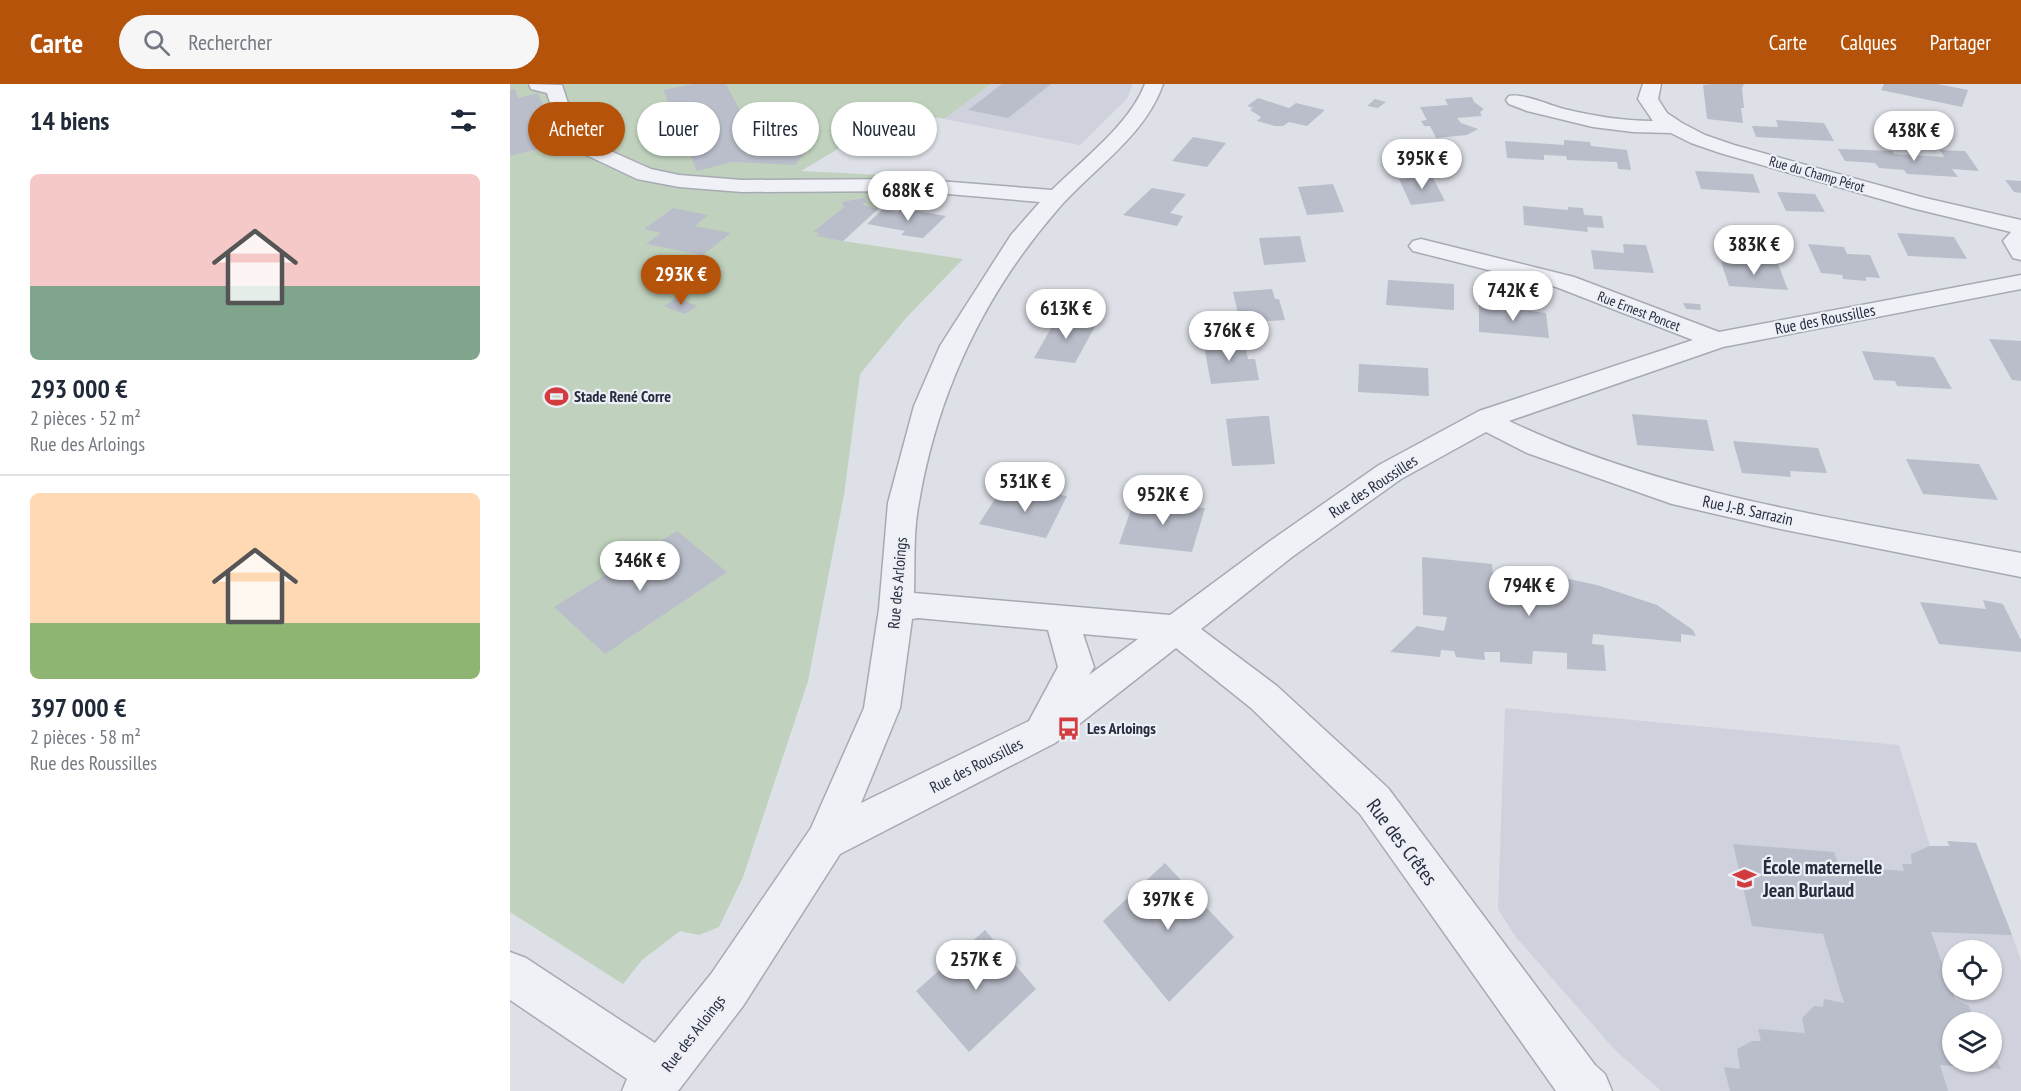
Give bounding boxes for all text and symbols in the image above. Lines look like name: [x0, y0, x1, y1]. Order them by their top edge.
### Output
search box: [119, 15, 539, 69]
text: Carte: [30, 24, 83, 61]
icon: search: [140, 26, 173, 59]
text: Rechercher: [188, 28, 272, 56]
text: Carte: [1769, 29, 1807, 56]
text: Calques: [1840, 29, 1897, 56]
text: Partager: [1930, 29, 1991, 56]
chip: Acheter: [528, 102, 625, 156]
chip: Louer: [637, 102, 720, 156]
chip: Filtres: [732, 102, 819, 156]
chip: Nouveau: [831, 102, 937, 156]
text: 14 biens: [30, 104, 109, 137]
icon: filters: [447, 104, 480, 137]
pin: 438K €: [1865, 111, 1963, 162]
text: 438K €: [1888, 117, 1940, 143]
pin: 395K €: [1373, 139, 1471, 190]
text: 395K €: [1396, 145, 1448, 171]
street label: Rue du Champ Pérot: [1767, 152, 1867, 196]
pin: 688K €: [859, 171, 957, 222]
text: 688K €: [882, 177, 934, 203]
icon: home: [201, 213, 309, 321]
pin: 383K €: [1705, 225, 1803, 276]
text: 383K €: [1728, 231, 1780, 257]
pin: 293K €: [632, 255, 730, 306]
text: 293K €: [655, 261, 707, 287]
pin: 742K €: [1464, 271, 1562, 322]
text: 742K €: [1487, 277, 1539, 303]
street label: Rue Ernest Poncet: [1595, 287, 1683, 335]
pin: 613K €: [1017, 289, 1115, 340]
text: 613K €: [1040, 295, 1092, 321]
street label: Rue des Roussilles: [1773, 299, 1877, 339]
pin: 376K €: [1180, 311, 1278, 362]
text: 376K €: [1203, 317, 1255, 343]
text: 293 000 €: [30, 372, 128, 405]
sports icon: Stade René Corre: [543, 383, 569, 409]
place label: Stade René Corre: [574, 386, 671, 406]
text: 2 pièces · 52 m²: [30, 405, 141, 431]
text: Rue des Arloings: [30, 431, 145, 457]
street label: Rue des Roussilles: [1325, 450, 1421, 522]
pin: 531K €: [976, 462, 1074, 513]
text: 531K €: [999, 468, 1051, 494]
pin: 952K €: [1114, 475, 1212, 526]
text: 952K €: [1137, 481, 1189, 507]
street label: Rue J.-B. Sarrazin: [1701, 491, 1795, 529]
icon: home: [201, 532, 309, 640]
street label: Rue des Arloings: [883, 536, 911, 630]
pin: 346K €: [591, 541, 689, 592]
text: 346K €: [614, 547, 666, 573]
pin: 794K €: [1480, 566, 1578, 617]
text: 794K €: [1503, 572, 1555, 598]
text: 397 000 €: [30, 691, 127, 724]
bus stop icon: Les Arloings: [1056, 715, 1082, 741]
place label: Les Arloings: [1087, 718, 1156, 738]
text: 2 pièces · 58 m²: [30, 724, 141, 750]
street label: Rue des Roussilles: [926, 733, 1026, 797]
text: Rue des Roussilles: [30, 750, 157, 776]
street label: Rue des Crêtes: [1361, 794, 1443, 891]
place label: École maternelle Jean Burlaud: [1762, 854, 1882, 903]
school or university icon: École maternelle Jean Burlaud: [1732, 865, 1758, 891]
pin: 397K €: [1119, 880, 1217, 931]
text: 397K €: [1142, 886, 1194, 912]
pin: 257K €: [927, 940, 1025, 991]
map controls: [1942, 940, 2002, 1072]
button: locate: [1942, 940, 2002, 1000]
text: 257K €: [950, 946, 1002, 972]
street label: Rue des Arloings: [657, 991, 729, 1075]
button: layers: [1942, 1012, 2002, 1072]

